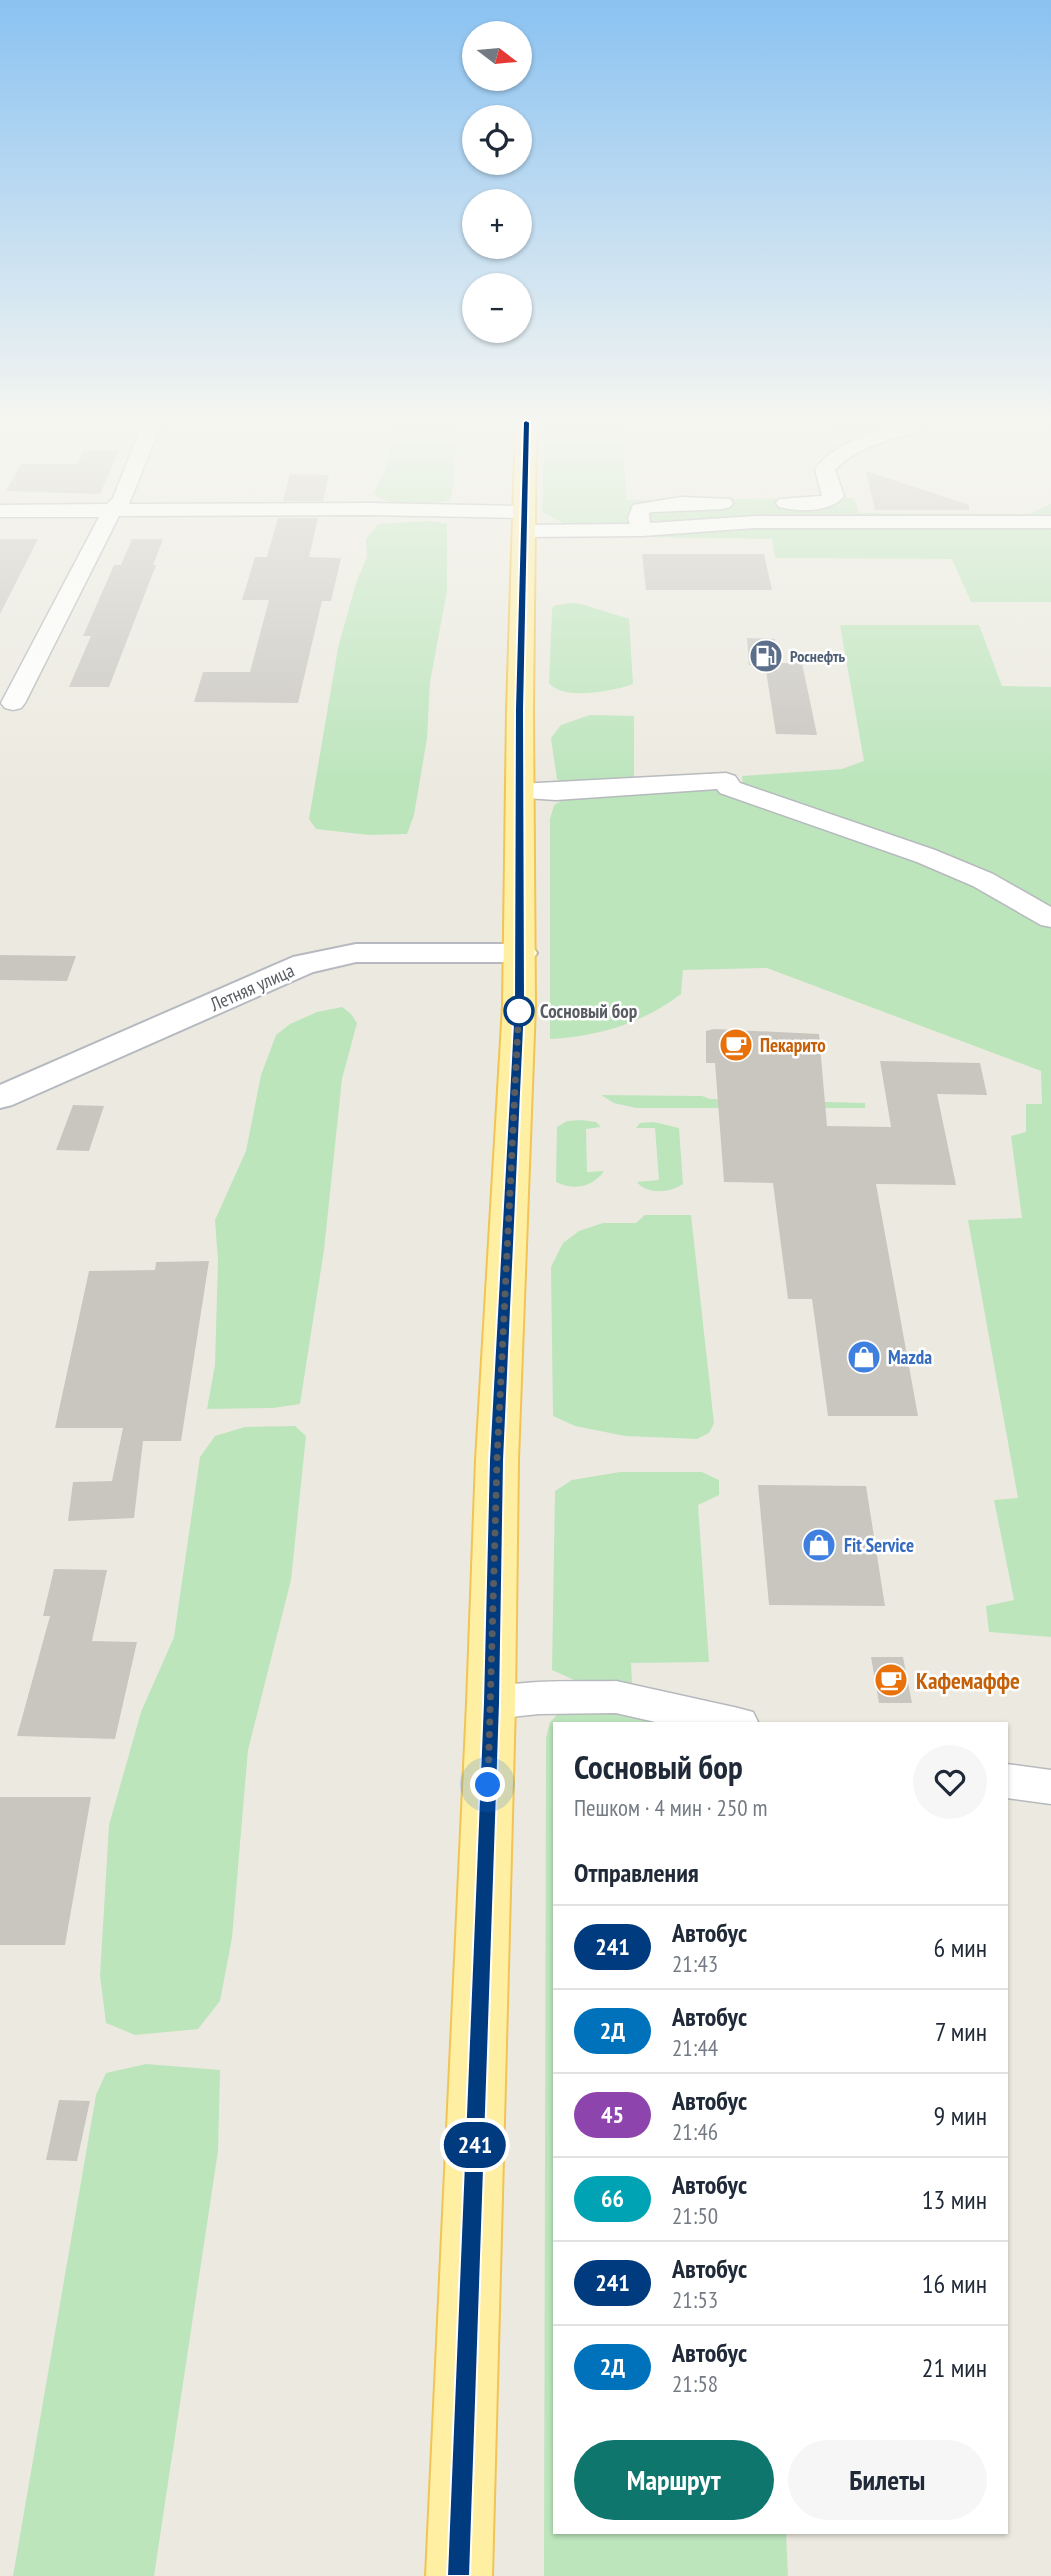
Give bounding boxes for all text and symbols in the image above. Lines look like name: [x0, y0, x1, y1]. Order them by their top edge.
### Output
north arrow: [462, 21, 532, 91]
map controls: [462, 21, 532, 343]
button: locate: [462, 105, 532, 175]
button: +: [462, 189, 532, 259]
button: −: [462, 273, 532, 343]
fuel station icon: Роснефть: [747, 637, 785, 675]
place label: Роснефть: [790, 646, 846, 666]
street label: Летняя улица: [205, 958, 298, 1017]
marker: Сосновый бор: [504, 996, 534, 1026]
place label: Сосновый бор: [540, 999, 638, 1023]
cafe icon: Пекарито: [717, 1026, 755, 1064]
place label: Пекарито: [760, 1033, 826, 1057]
shop icon: Mazda: [845, 1338, 883, 1376]
place label: Mazda: [888, 1345, 932, 1369]
shop icon: Fit Service: [800, 1526, 838, 1564]
place label: Fit Service: [844, 1533, 914, 1557]
cafe icon: Кафемаффе: [872, 1661, 910, 1699]
place label: Кафемаффе: [916, 1666, 1020, 1695]
text: Сосновый бор: [574, 1745, 743, 1788]
button: heart: [913, 1745, 987, 1819]
your location: [470, 1767, 505, 1802]
text: Пешком · 4 мин · 250 m: [574, 1793, 767, 1822]
text: Отправления: [574, 1856, 699, 1889]
text: Автобус: [672, 1916, 747, 1949]
text: 241: [595, 1931, 630, 1962]
text: 6 мин: [934, 1931, 987, 1964]
text: 21:43: [672, 1949, 718, 1978]
text: Автобус: [672, 2000, 747, 2033]
text: 2Д: [600, 2015, 625, 2046]
text: 7 мин: [935, 2015, 987, 2048]
text: 21:44: [672, 2033, 718, 2062]
text: Автобус: [672, 2084, 747, 2117]
text: 45: [601, 2099, 624, 2130]
text: 9 мин: [934, 2099, 987, 2132]
text: 21:46: [672, 2117, 718, 2146]
line badge: 241: [435, 2122, 515, 2168]
text: 241: [458, 2129, 492, 2160]
text: Автобус: [672, 2168, 747, 2201]
text: 66: [601, 2183, 624, 2214]
text: 13 мин: [922, 2183, 987, 2216]
text: 21:50: [672, 2201, 718, 2230]
text: Автобус: [672, 2252, 747, 2285]
text: 241: [595, 2267, 630, 2298]
text: 16 мин: [922, 2267, 987, 2300]
text: 21:53: [672, 2285, 718, 2314]
text: Автобус: [672, 2336, 747, 2369]
text: 2Д: [600, 2351, 625, 2382]
text: 21 мин: [922, 2351, 987, 2384]
text: 21:58: [672, 2369, 718, 2398]
button: Маршрут: [574, 2440, 774, 2520]
button: Билеты: [788, 2440, 987, 2520]

